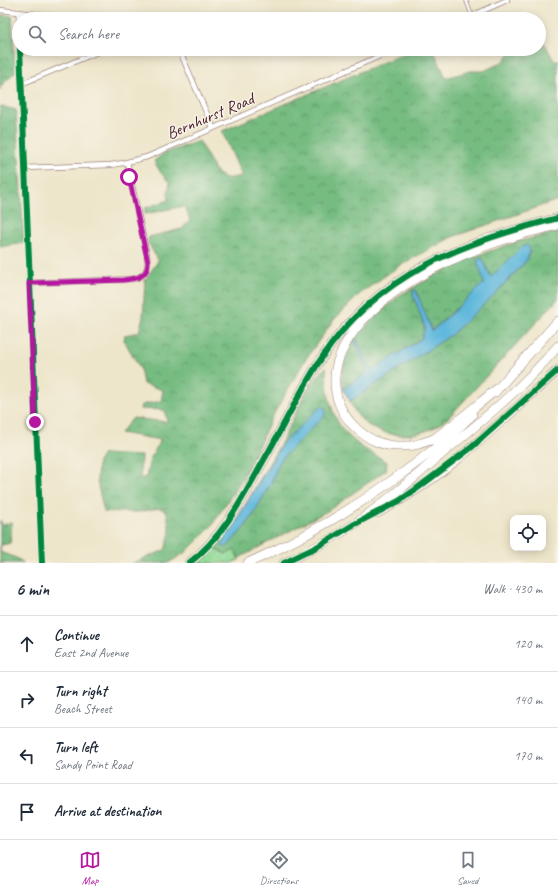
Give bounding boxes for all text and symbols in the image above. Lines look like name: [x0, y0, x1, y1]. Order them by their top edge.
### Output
search box: [12, 12, 546, 56]
icon: search: [26, 23, 48, 45]
text: Search here: [58, 25, 119, 44]
street label: Bernhurst Road: [163, 87, 259, 144]
route start: [120, 168, 138, 186]
route end: [26, 413, 44, 431]
map controls: [510, 515, 546, 551]
button: locate: [510, 515, 546, 551]
text: 6 min: [16, 579, 49, 600]
text: Walk · 430 m: [483, 581, 542, 597]
text: Continue: [54, 626, 99, 645]
icon: ahead: [16, 633, 38, 655]
text: 120 m: [514, 636, 542, 652]
text: East 2nd Avenue: [54, 645, 128, 661]
text: Turn right: [54, 682, 107, 701]
icon: right: [16, 689, 38, 711]
text: 140 m: [514, 692, 542, 708]
text: Beach Street: [54, 701, 112, 717]
text: Turn left: [54, 738, 97, 757]
icon: left: [16, 745, 38, 767]
text: 170 m: [514, 748, 542, 764]
text: Sandy Point Road: [54, 757, 132, 773]
icon: arrive: [16, 801, 38, 823]
text: Arrive at destination: [54, 802, 161, 821]
tab: Map: [79, 849, 101, 887]
tab: Directions: [260, 849, 298, 887]
tab: Saved: [457, 849, 479, 887]

